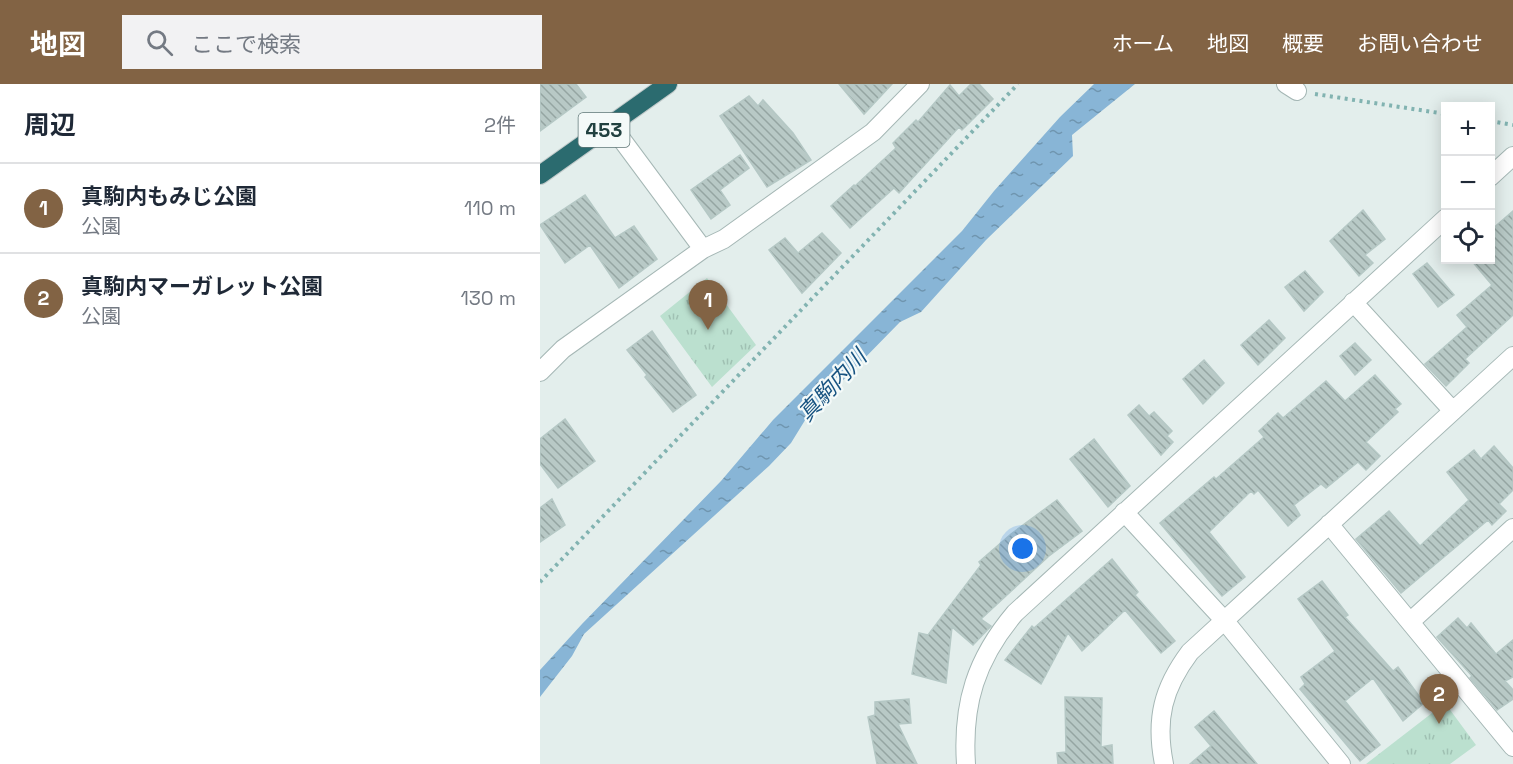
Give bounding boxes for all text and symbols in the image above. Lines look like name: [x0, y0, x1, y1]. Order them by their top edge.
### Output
search box: [122, 15, 542, 69]
text: 地図: [30, 26, 86, 62]
icon: search: [143, 26, 176, 59]
text: ここで検索: [191, 30, 301, 58]
text: ホーム: [1112, 30, 1174, 57]
text: 地図: [1207, 30, 1249, 57]
text: 概要: [1282, 30, 1324, 57]
text: お問い合わせ: [1357, 30, 1483, 57]
map controls: [1441, 102, 1495, 264]
button: +: [1441, 102, 1495, 156]
text: 周辺: [24, 108, 76, 142]
text: 2件: [484, 112, 516, 138]
road number: 453: [578, 113, 630, 147]
button: −: [1441, 156, 1495, 210]
text: 真駒内もみじ公園: [81, 182, 257, 210]
text: 1: [39, 195, 48, 221]
text: 110 m: [464, 195, 516, 221]
button: locate: [1441, 210, 1495, 264]
text: 公園: [81, 213, 121, 239]
text: 真駒内マーガレット公園: [81, 272, 323, 300]
pin: 1: [688, 280, 728, 330]
text: 2: [38, 285, 49, 311]
text: 130 m: [460, 285, 516, 311]
text: 公園: [81, 303, 121, 329]
water label: 真駒内川: [792, 342, 874, 427]
your location: [1008, 534, 1037, 563]
pin: 2: [1420, 674, 1458, 724]

